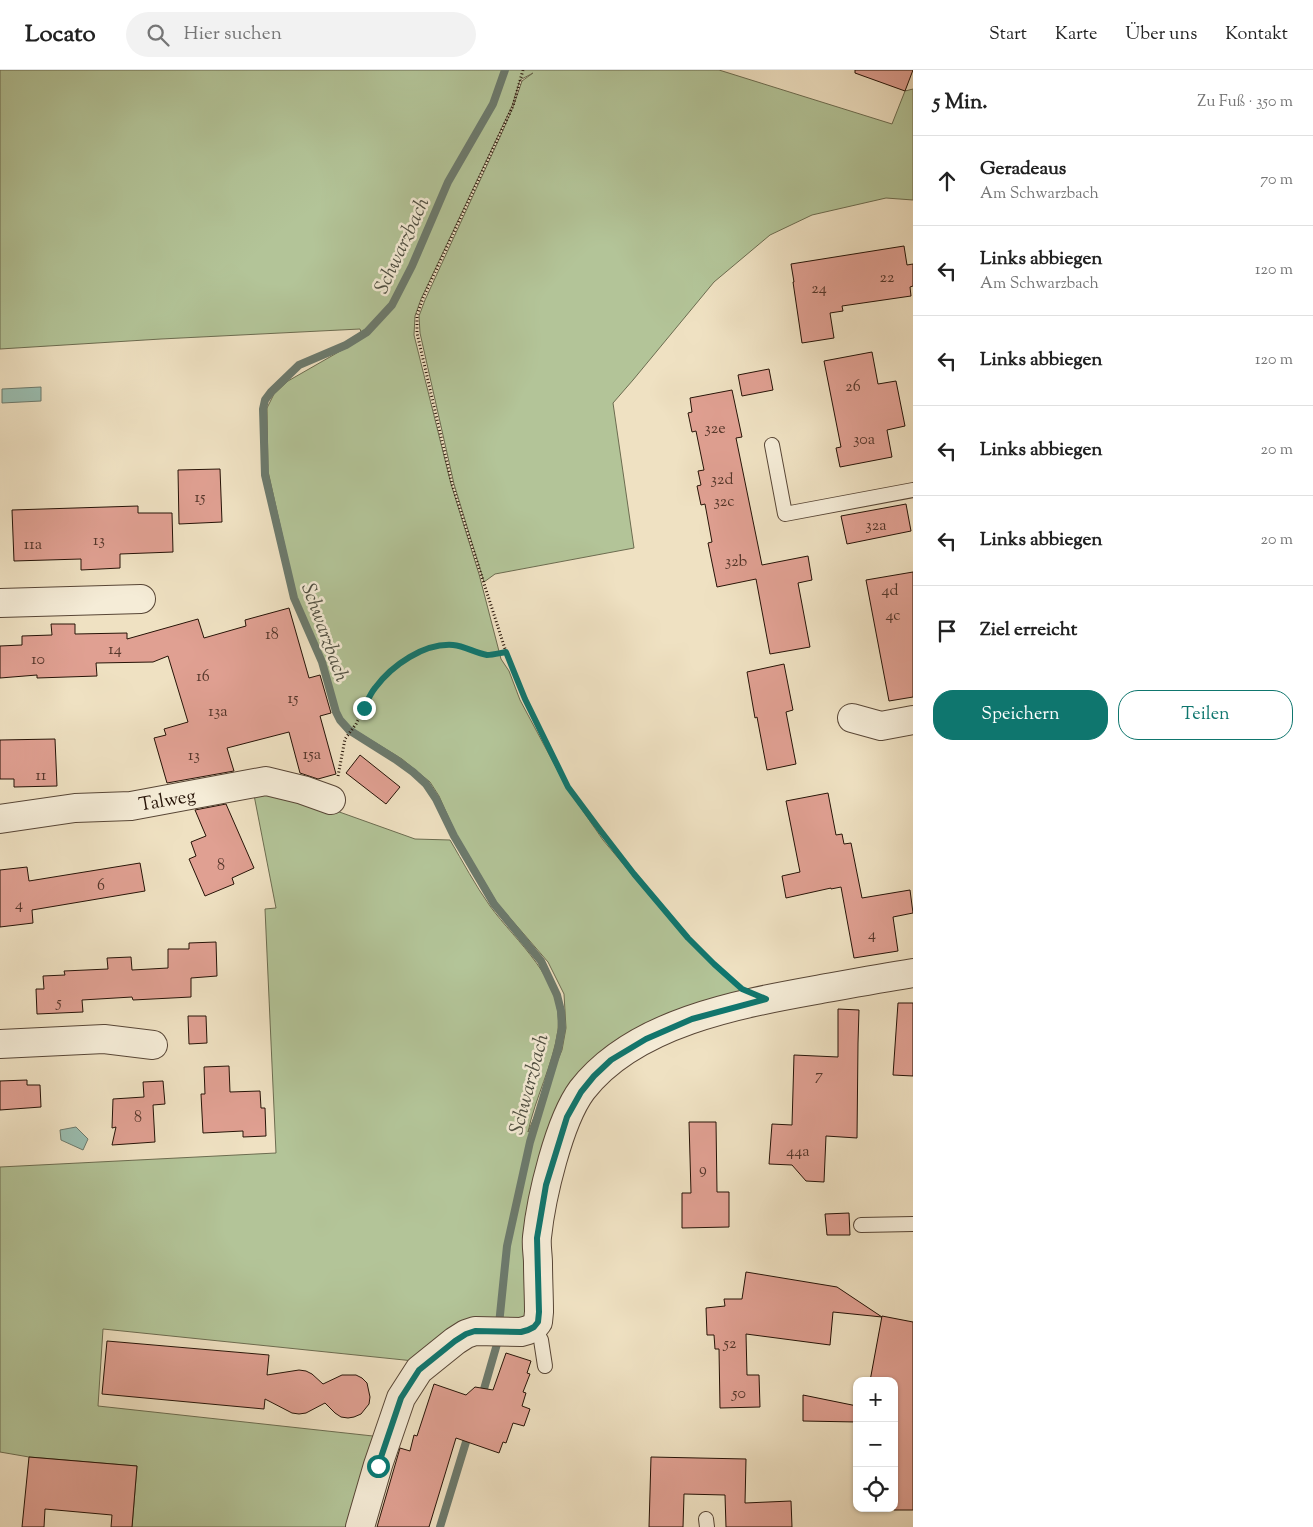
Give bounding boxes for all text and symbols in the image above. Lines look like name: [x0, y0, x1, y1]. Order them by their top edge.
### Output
search box: [126, 12, 476, 57]
text: Locato: [25, 18, 96, 52]
icon: search: [144, 21, 172, 49]
text: Hier suchen: [184, 21, 282, 48]
text: Start: [989, 22, 1027, 48]
text: Karte: [1055, 22, 1097, 48]
text: Über uns: [1125, 22, 1197, 48]
text: Kontakt: [1225, 22, 1288, 48]
text: 5 Min.: [933, 88, 988, 118]
text: Zu Fuß · 350 m: [1197, 91, 1293, 114]
text: Geradeaus: [980, 156, 1066, 183]
icon: ahead: [933, 167, 961, 195]
text: 70 m: [1260, 169, 1293, 192]
text: Am Schwarzbach: [980, 183, 1099, 206]
water label: Schwarzbach: [368, 193, 438, 299]
text: Links abbiegen: [980, 246, 1103, 273]
icon: left: [933, 257, 961, 285]
text: 120 m: [1255, 259, 1293, 282]
house number: 22: [880, 267, 895, 290]
text: Am Schwarzbach: [980, 273, 1099, 296]
house number: 24: [811, 278, 827, 301]
icon: left: [933, 347, 961, 375]
text: Links abbiegen: [980, 347, 1103, 374]
text: 120 m: [1255, 349, 1293, 372]
house number: 26: [845, 376, 861, 399]
house number: 32e: [704, 418, 726, 441]
house number: 30a: [853, 429, 876, 452]
icon: left: [933, 437, 961, 465]
text: Links abbiegen: [980, 437, 1103, 464]
text: 20 m: [1260, 439, 1293, 462]
house number: 32d: [711, 469, 734, 492]
house number: 15: [195, 487, 206, 510]
house number: 32c: [713, 491, 735, 514]
house number: 32a: [865, 515, 887, 538]
icon: left: [933, 527, 961, 555]
text: Links abbiegen: [980, 527, 1103, 554]
text: 20 m: [1260, 529, 1293, 552]
house number: 13: [93, 530, 105, 553]
house number: 11a: [24, 534, 43, 557]
house number: 32b: [725, 551, 748, 574]
water label: Schwarzbach: [292, 579, 355, 687]
house number: 4d: [882, 580, 898, 603]
house number: 4c: [885, 605, 901, 628]
icon: arrive: [933, 617, 961, 645]
text: Ziel erreicht: [980, 617, 1077, 644]
house number: 18: [265, 624, 279, 647]
house number: 14: [108, 639, 122, 662]
house number: 10: [31, 649, 45, 672]
house number: 16: [196, 666, 210, 689]
house number: 15: [288, 688, 299, 711]
button: Speichern: [933, 690, 1108, 740]
button: Teilen: [1118, 690, 1293, 740]
route end: [353, 697, 376, 720]
house number: 13a: [208, 701, 228, 724]
house number: 15a: [303, 744, 322, 767]
house number: 13: [188, 745, 200, 768]
house number: 11: [36, 765, 47, 788]
street label: Talweg: [137, 783, 198, 820]
house number: 8: [217, 855, 225, 878]
house number: 6: [97, 875, 105, 898]
house number: 4: [15, 894, 23, 917]
house number: 4: [868, 924, 876, 947]
house number: 5: [55, 992, 62, 1015]
water label: Schwarzbach: [503, 1031, 558, 1138]
house number: 7: [815, 1065, 823, 1088]
house number: 8: [134, 1107, 142, 1130]
house number: 44a: [786, 1141, 810, 1164]
house number: 9: [699, 1159, 707, 1182]
house number: 52: [723, 1333, 737, 1356]
map controls: [853, 1377, 898, 1512]
button: +: [853, 1377, 898, 1422]
house number: 50: [731, 1383, 746, 1406]
button: −: [853, 1422, 898, 1467]
route start: [367, 1455, 390, 1478]
button: locate: [853, 1467, 898, 1512]

